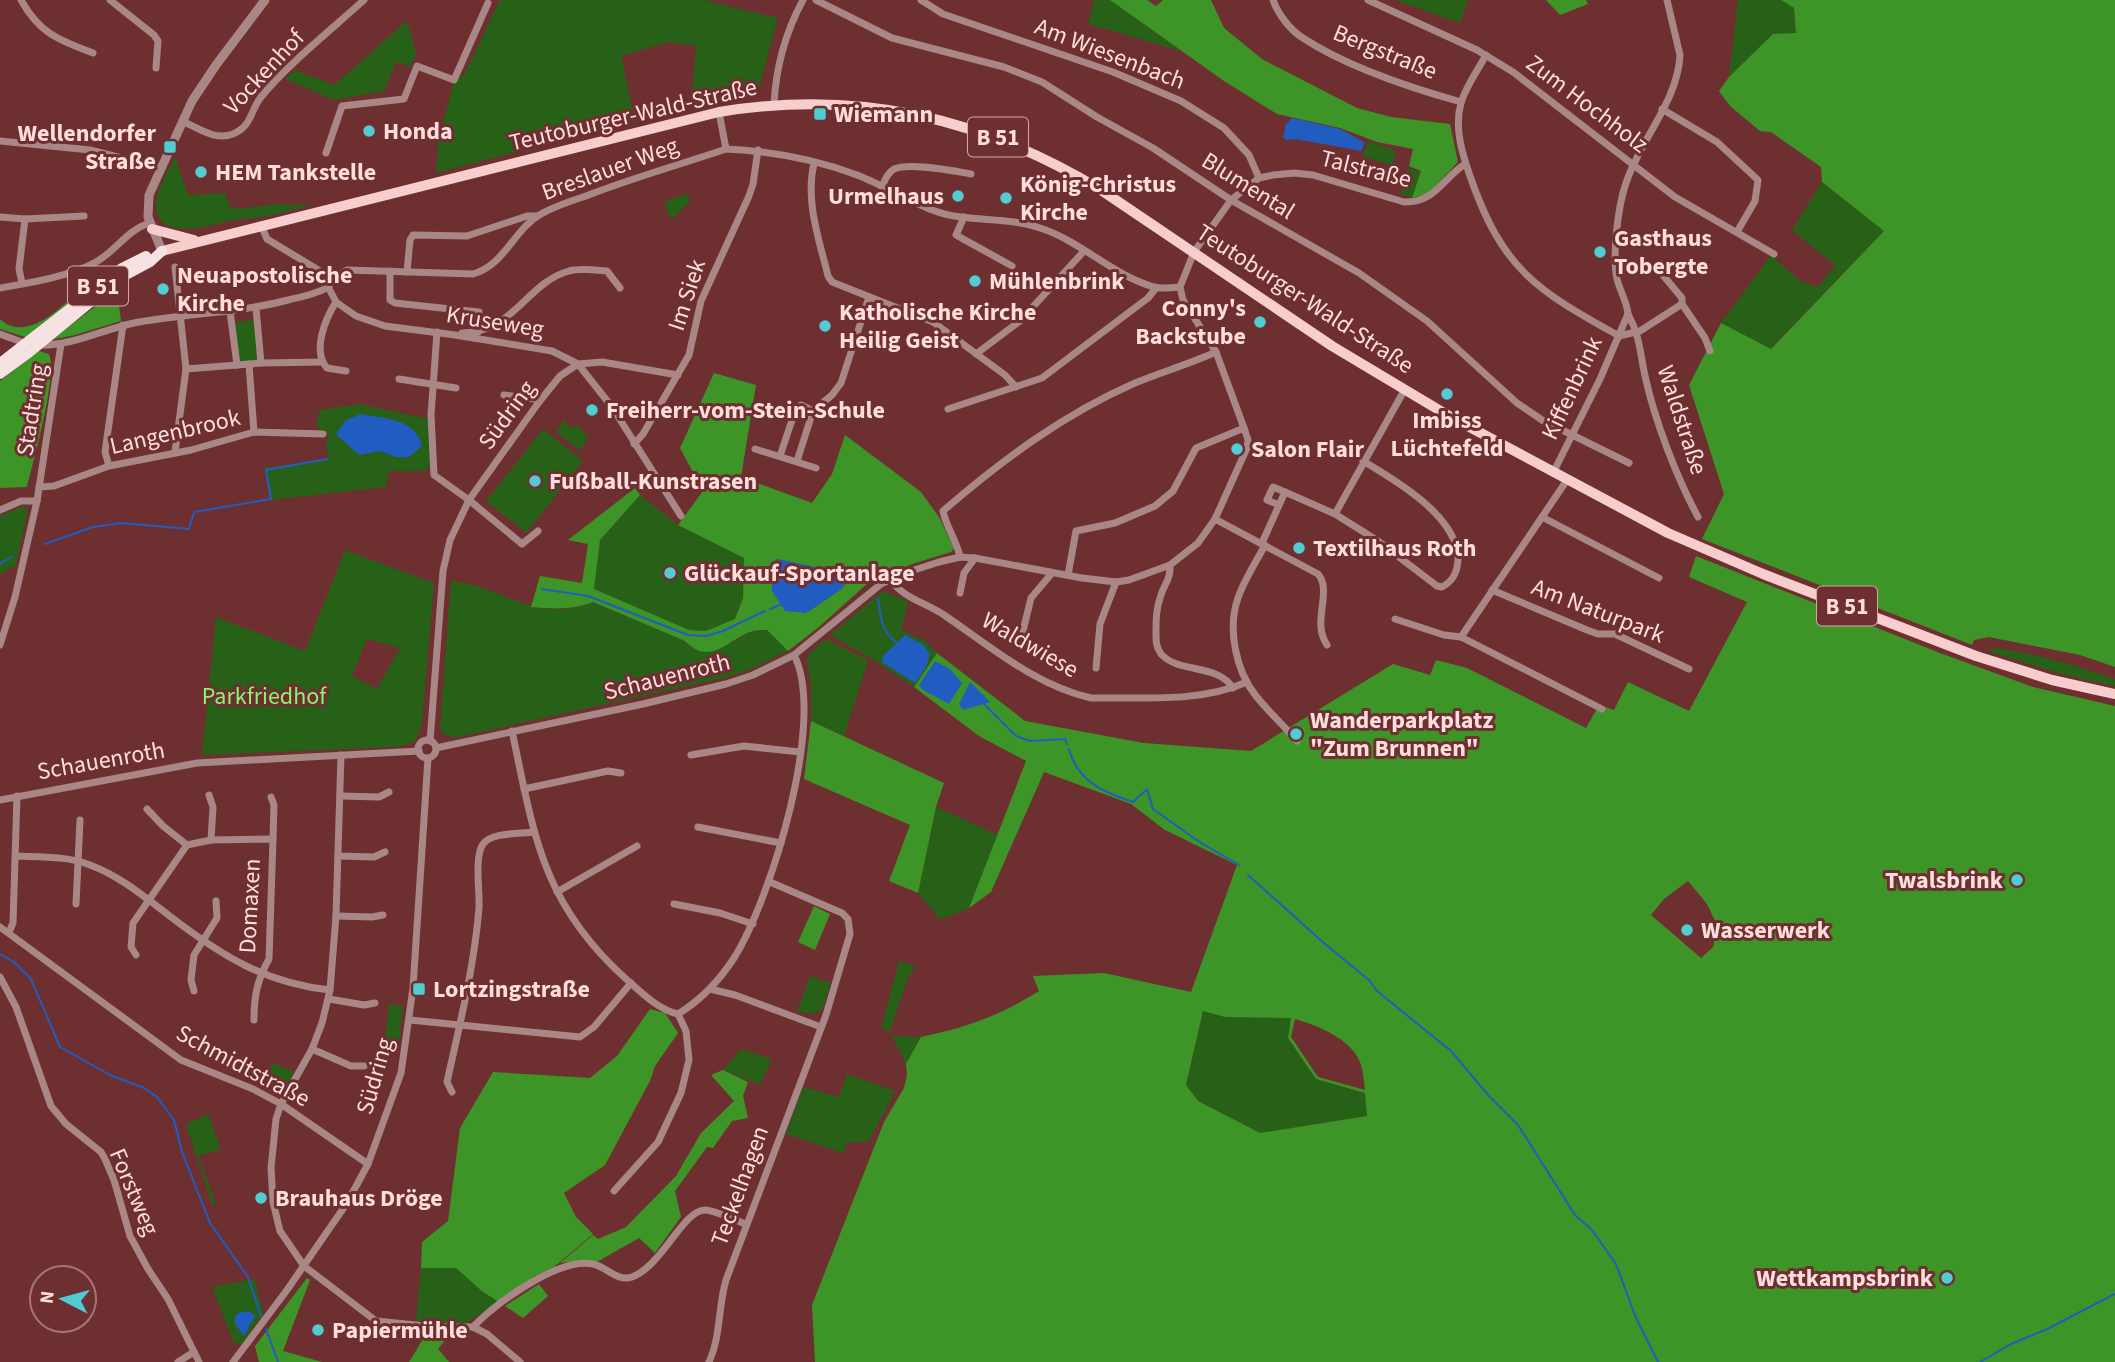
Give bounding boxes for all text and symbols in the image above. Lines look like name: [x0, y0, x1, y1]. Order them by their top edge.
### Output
street label: Am Wiesenbach: [1030, 9, 1190, 99]
street label: Bergstraße: [1328, 15, 1442, 89]
street label: Vockenhof: [215, 21, 313, 122]
street label: Zum Hochholz: [1518, 46, 1656, 162]
street label: Teutoburger-Wald-Straße: [506, 69, 760, 161]
place label: Wiemann: [834, 97, 933, 132]
marker: Wiemann: [812, 106, 828, 122]
place label: Honda: [383, 114, 453, 149]
place label: Wellendorfer Straße: [18, 116, 156, 179]
road number: B 51: [968, 118, 1028, 156]
marker: Honda: [361, 123, 377, 139]
street label: Breslauer Weg: [537, 128, 683, 210]
marker: Wellendorfer Straße: [162, 139, 178, 155]
street label: Talstraße: [1317, 141, 1415, 197]
street label: Blumental: [1195, 144, 1301, 228]
place label: HEM Tankstelle: [215, 155, 376, 190]
marker: HEM Tankstelle: [193, 164, 209, 180]
place label: König-Christus Kirche: [1020, 167, 1176, 230]
place label: Urmelhaus: [828, 179, 944, 214]
marker: Urmelhaus: [950, 188, 966, 204]
marker: König-Christus Kirche: [998, 190, 1014, 206]
street label: Teutoburger-Wald-Straße: [1189, 215, 1421, 383]
place label: Gasthaus Tobergte: [1614, 221, 1712, 284]
marker: Gasthaus Tobergte: [1592, 244, 1608, 260]
street label: Im Siek: [659, 255, 715, 335]
place label: Neuapostolische Kirche: [177, 258, 352, 321]
place label: Mühlenbrink: [989, 264, 1125, 299]
road number: B 51: [68, 266, 128, 306]
marker: Mühlenbrink: [967, 273, 983, 289]
marker: Neuapostolische Kirche: [155, 281, 171, 297]
place label: Conny's Backstube: [1135, 291, 1246, 354]
place label: Katholische Kirche Heilig Geist: [839, 295, 1037, 358]
street label: Kruseweg: [444, 297, 546, 347]
marker: Conny's Backstube: [1252, 314, 1268, 330]
marker: Katholische Kirche Heilig Geist: [817, 318, 833, 334]
street label: Kiffenbrink: [1533, 330, 1611, 446]
street label: Stadtring: [7, 361, 57, 459]
street label: Waldstraße: [1648, 361, 1716, 479]
street label: Südring: [470, 373, 544, 457]
marker: Imbiss Lüchtefeld: [1439, 386, 1455, 402]
place label: Freiherr-vom-Stein-Schule: [606, 393, 885, 428]
street label: Langenbrook: [106, 400, 244, 464]
marker: Freiherr-vom-Stein-Schule: [584, 402, 600, 418]
place label: Imbiss Lüchtefeld: [1391, 403, 1503, 466]
place label: Salon Flair: [1251, 432, 1364, 467]
marker: Salon Flair: [1229, 441, 1245, 457]
place label: Fußball-Kunstrasen: [549, 464, 757, 499]
marker: Fußball-Kunstrasen: [527, 473, 543, 489]
place label: Textilhaus Roth: [1313, 531, 1476, 566]
marker: Textilhaus Roth: [1291, 540, 1307, 556]
place label: Glückauf-Sportanlage: [684, 556, 915, 591]
marker: Glückauf-Sportanlage: [662, 565, 678, 581]
street label: Am Naturpark: [1526, 570, 1670, 652]
road number: B 51: [1817, 586, 1877, 626]
street label: Waldwiese: [975, 603, 1085, 687]
street label: Schauenroth: [600, 644, 734, 710]
park label: Parkfriedhof: [202, 679, 327, 714]
place label: Wanderparkplatz "Zum Brunnen": [1310, 703, 1493, 766]
marker: Wanderparkplatz "Zum Brunnen": [1288, 726, 1304, 742]
street label: Schauenroth: [35, 733, 167, 789]
street label: Domaxen: [230, 858, 270, 954]
place label: Twalsbrink: [1885, 863, 2004, 898]
marker: Twalsbrink: [2009, 872, 2025, 888]
place label: Wasserwerk: [1701, 913, 1831, 948]
marker: Wasserwerk: [1679, 922, 1695, 938]
place label: Lortzingstraße: [433, 972, 590, 1007]
marker: Lortzingstraße: [411, 981, 427, 997]
street label: Schmidtstraße: [170, 1016, 316, 1116]
street label: Südring: [347, 1033, 403, 1119]
street label: Teckelhagen: [702, 1121, 778, 1251]
street label: Forstweg: [100, 1143, 168, 1241]
place label: Brauhaus Dröge: [275, 1181, 443, 1216]
marker: Brauhaus Dröge: [253, 1190, 269, 1206]
place label: Wettkampsbrink: [1756, 1261, 1934, 1296]
north arrow: [28, 1264, 98, 1334]
marker: Wettkampsbrink: [1939, 1270, 1955, 1286]
text: N: [33, 1290, 62, 1305]
place label: Papiermühle: [332, 1313, 468, 1348]
marker: Papiermühle: [310, 1322, 326, 1338]

